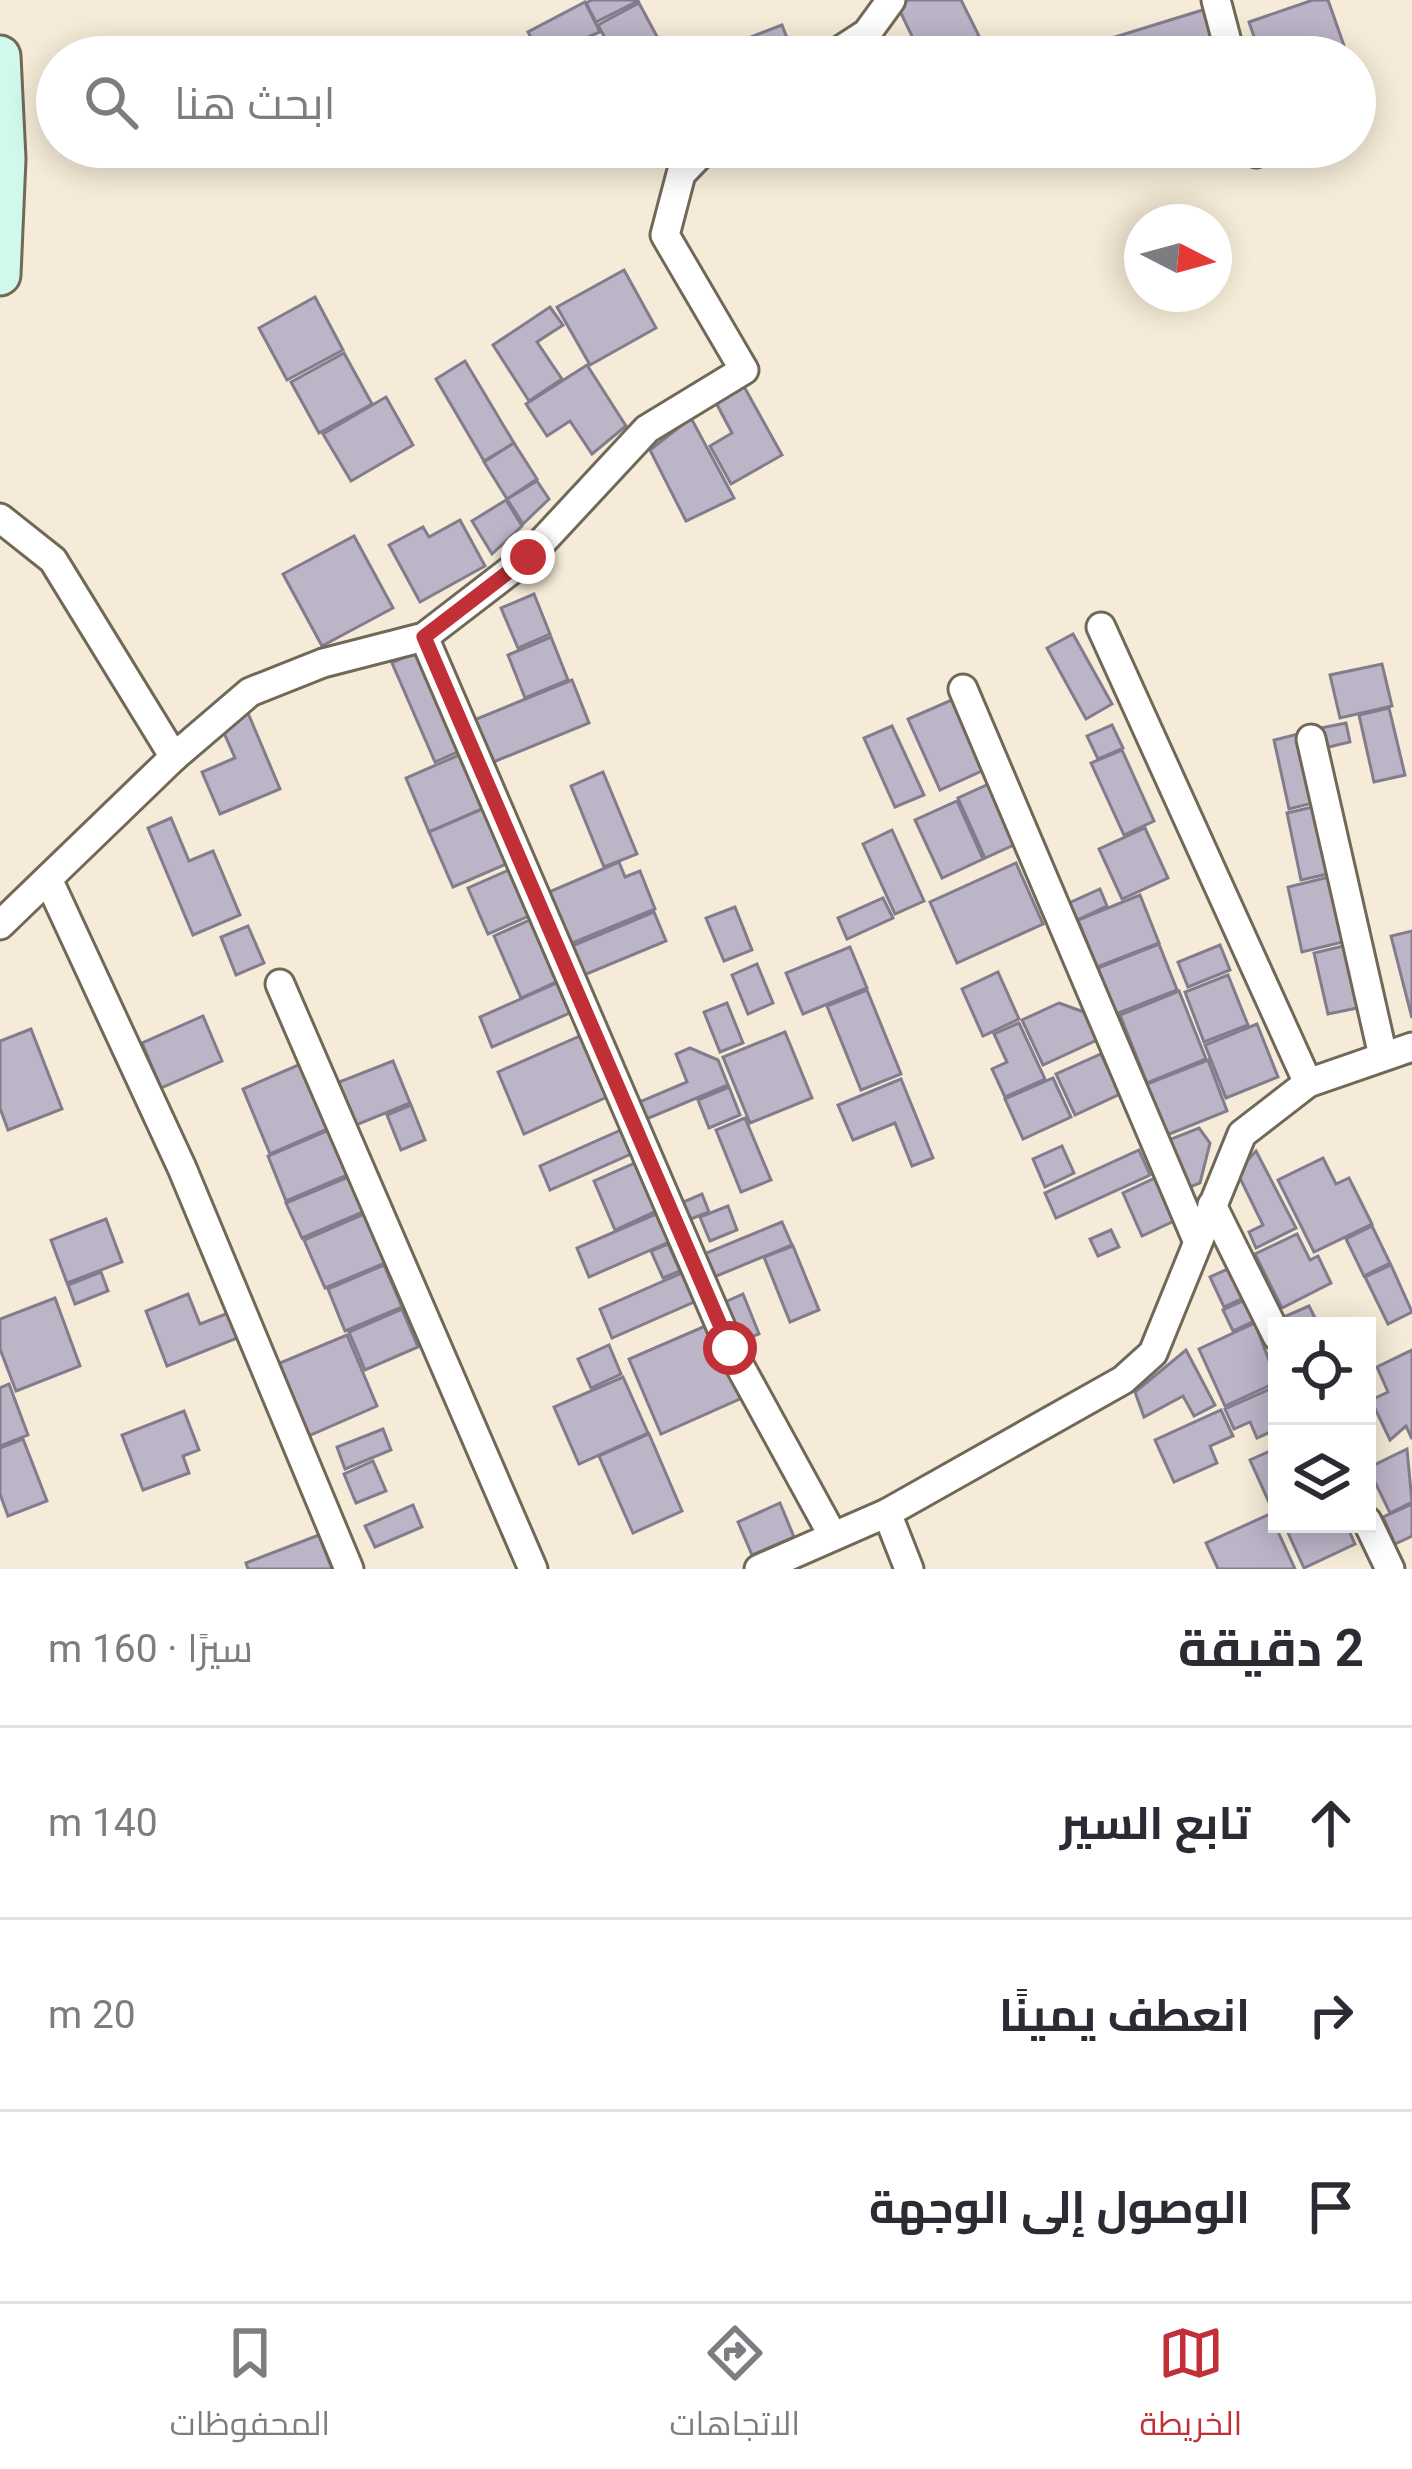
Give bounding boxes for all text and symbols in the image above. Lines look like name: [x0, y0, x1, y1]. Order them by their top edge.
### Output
search box: [36, 36, 1376, 168]
icon: search: [78, 69, 144, 135]
text: ابحث هنا: [174, 77, 336, 130]
north arrow: [1124, 204, 1232, 312]
route end: [501, 530, 555, 584]
map controls: [1268, 1317, 1376, 1533]
button: locate: [1268, 1317, 1376, 1425]
route start: [703, 1321, 757, 1375]
button: layers: [1268, 1425, 1376, 1533]
text: 2 دقيقة: [1178, 1619, 1364, 1678]
text: سيرًا · 160 m: [48, 1626, 253, 1672]
icon: ahead: [1298, 1790, 1364, 1856]
text: تابع السير: [1060, 1797, 1250, 1850]
text: 140 m: [48, 1800, 158, 1846]
icon: right: [1298, 1982, 1364, 2048]
text: انعطف يمينًا: [999, 1989, 1250, 2042]
text: 20 m: [48, 1992, 136, 2038]
icon: arrive: [1298, 2174, 1364, 2240]
text: الوصول إلى الوجهة: [869, 2181, 1250, 2234]
tab: المحفوظات: [170, 2320, 330, 2454]
tab: الاتجاهات: [670, 2320, 800, 2454]
tab: الخريطة: [1139, 2320, 1242, 2454]

